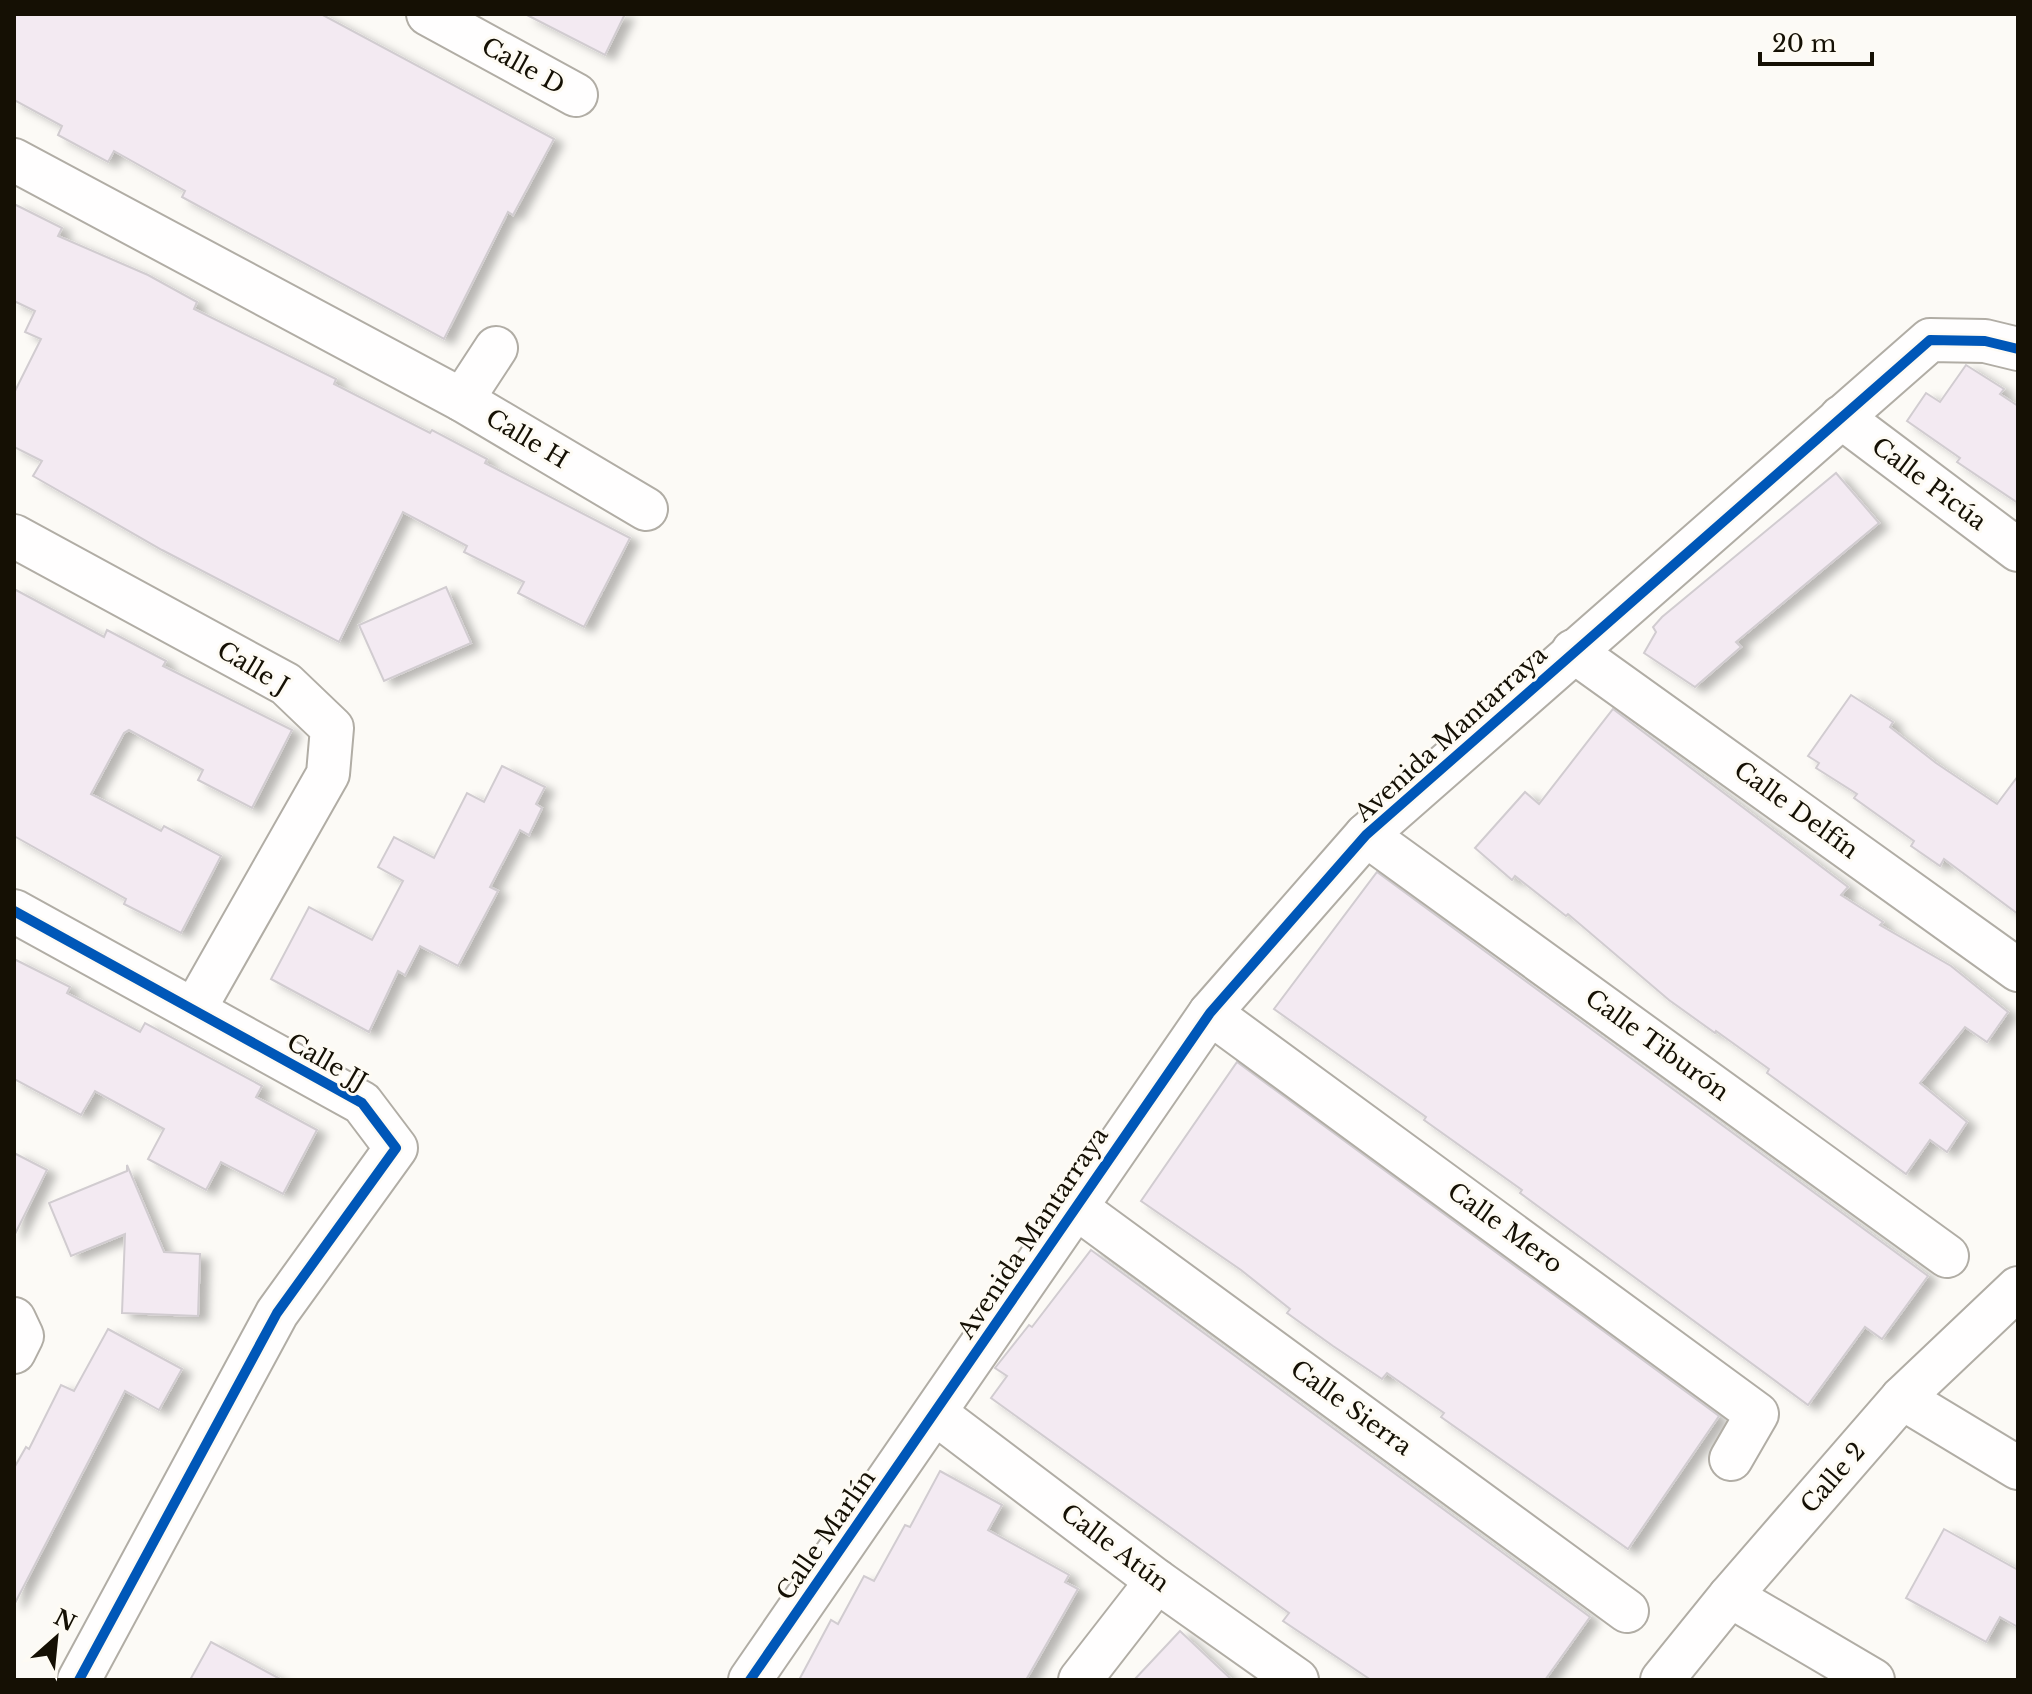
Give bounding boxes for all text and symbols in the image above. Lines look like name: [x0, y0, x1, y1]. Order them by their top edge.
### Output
scale bar: [1760, 16, 1872, 66]
text: 20 m: [1772, 29, 1837, 58]
street label: Calle D: [477, 31, 570, 100]
street label: Calle H: [481, 403, 574, 474]
street label: Calle Picúa: [1866, 431, 1993, 536]
street label: Calle J: [212, 635, 294, 700]
street label: Avenida Mantarraya: [1348, 639, 1553, 828]
street label: Calle Delfín: [1729, 755, 1864, 864]
street label: Calle Tiburón: [1580, 983, 1735, 1106]
street label: Calle JJ: [282, 1027, 372, 1096]
street label: Avenida Mantarraya: [951, 1121, 1114, 1345]
street label: Calle Mero: [1442, 1176, 1568, 1279]
street label: Calle Sierra: [1285, 1354, 1418, 1462]
street label: Calle 2: [1794, 1437, 1871, 1519]
street label: Calle Marlín: [770, 1464, 881, 1605]
street label: Calle Atún: [1055, 1498, 1175, 1598]
north arrow: [16, 1598, 96, 1678]
text: N: [50, 1604, 80, 1637]

